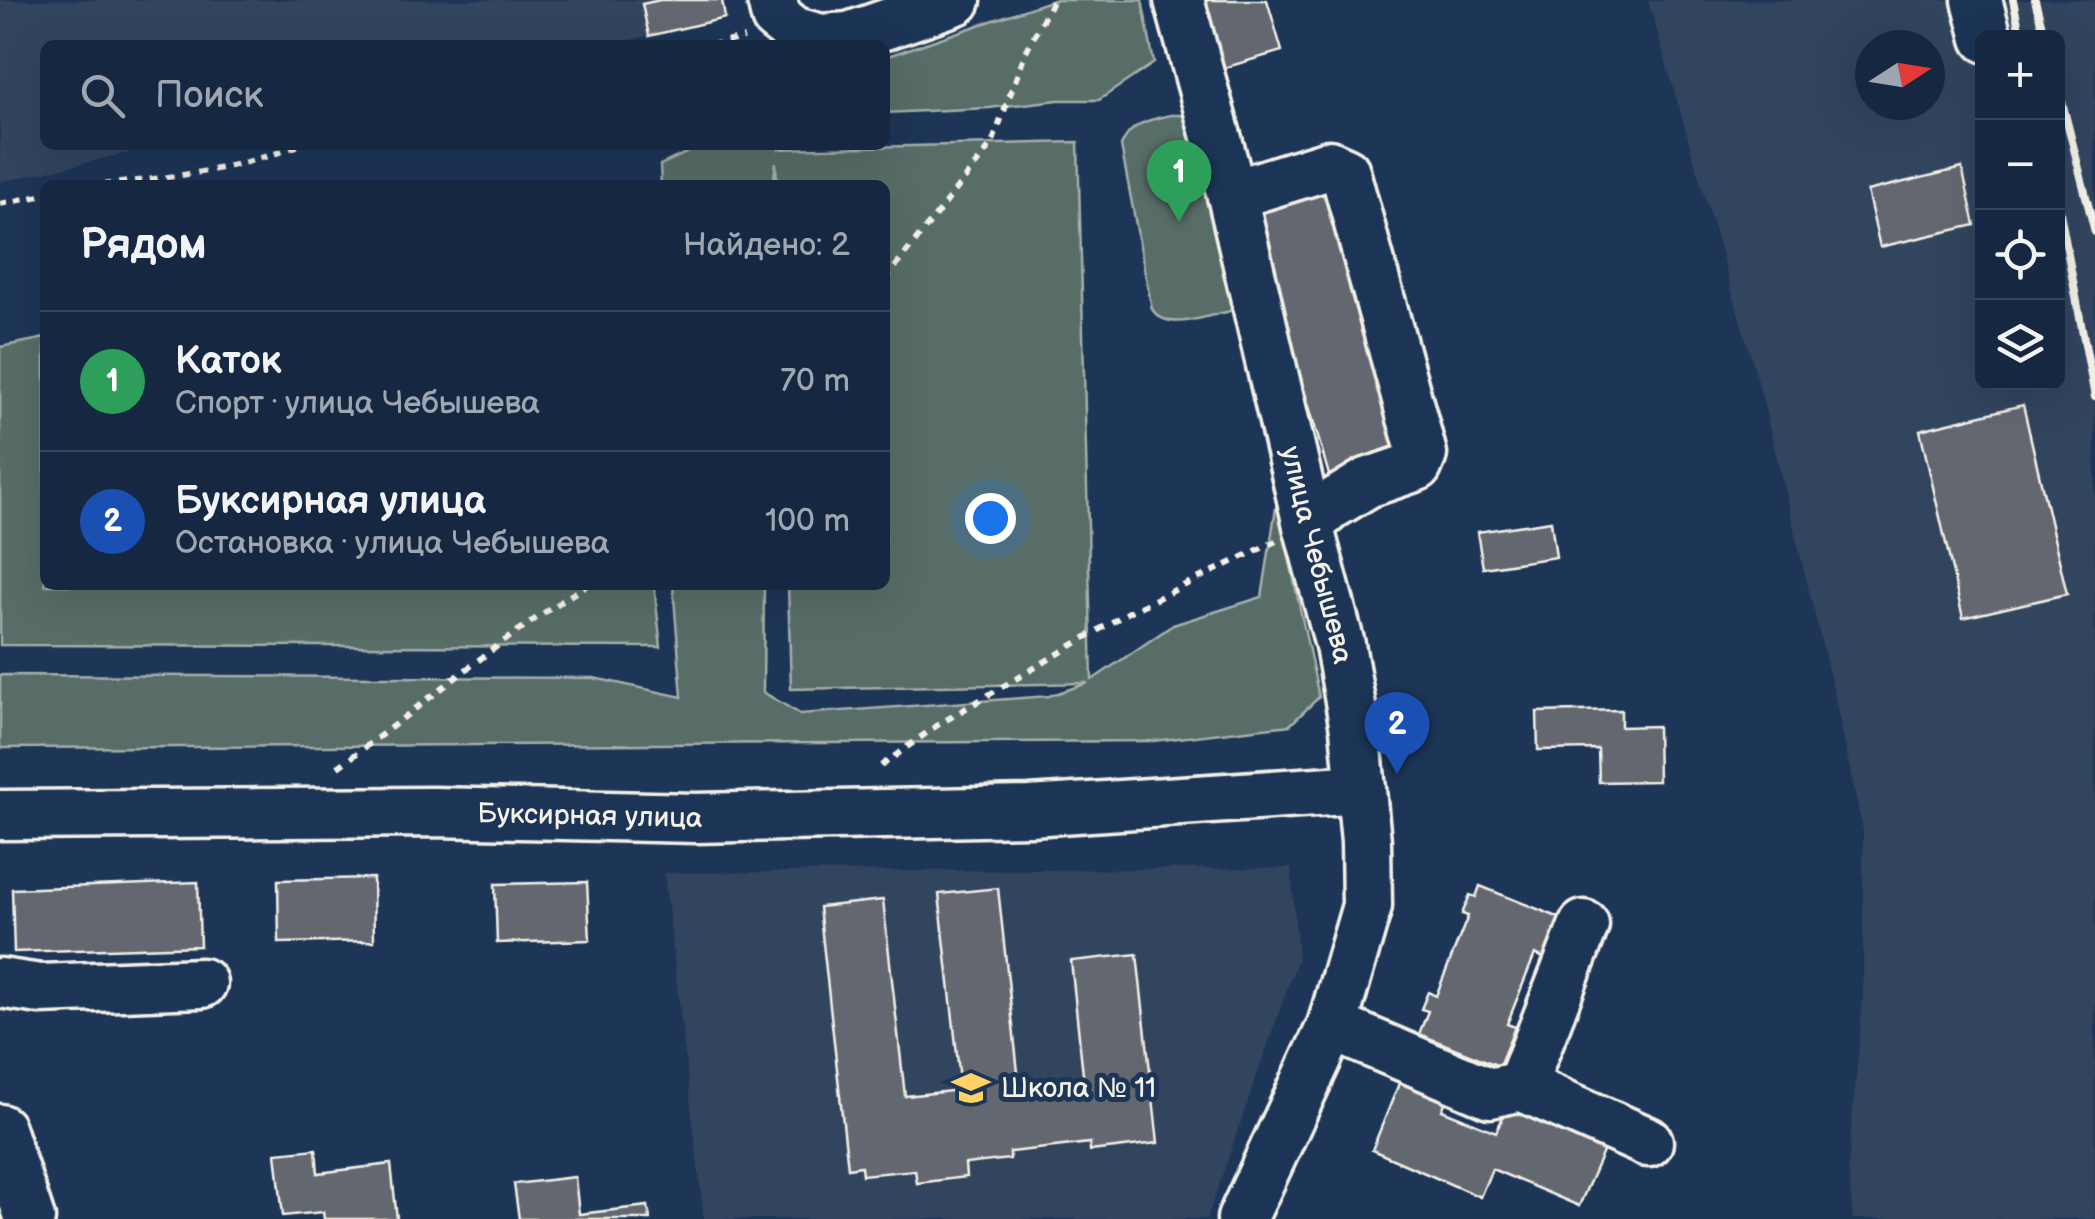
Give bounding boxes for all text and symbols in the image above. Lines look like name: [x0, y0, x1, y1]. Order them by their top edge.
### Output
north arrow: [1855, 30, 1945, 120]
map controls: [1975, 30, 2065, 390]
button: +: [1975, 30, 2065, 120]
search box: [40, 40, 890, 150]
icon: search: [75, 68, 130, 123]
text: Поиск: [155, 73, 263, 118]
button: −: [1975, 120, 2065, 210]
pin: 1: [1146, 140, 1212, 222]
button: locate: [1975, 210, 2065, 300]
text: Рядом: [80, 220, 207, 271]
text: Найдено: 2: [683, 226, 850, 265]
button: layers: [1975, 300, 2065, 390]
text: Каток: [175, 339, 281, 384]
text: 1: [106, 362, 119, 401]
text: 70 m: [780, 362, 850, 401]
text: Спорт · улица Чебышева: [175, 384, 540, 423]
street label: улица Чебышева: [1274, 443, 1360, 667]
text: Буксирная улица: [175, 479, 486, 524]
your location: [965, 493, 1016, 544]
text: 2: [103, 502, 122, 541]
text: 100 m: [765, 502, 850, 541]
text: Остановка · улица Чебышева: [175, 524, 610, 563]
pin: 2: [1364, 692, 1430, 774]
street label: Буксирная улица: [477, 797, 703, 835]
school or university icon: Школа № 11: [950, 1067, 992, 1109]
place label: Школа № 11: [1001, 1072, 1156, 1105]

